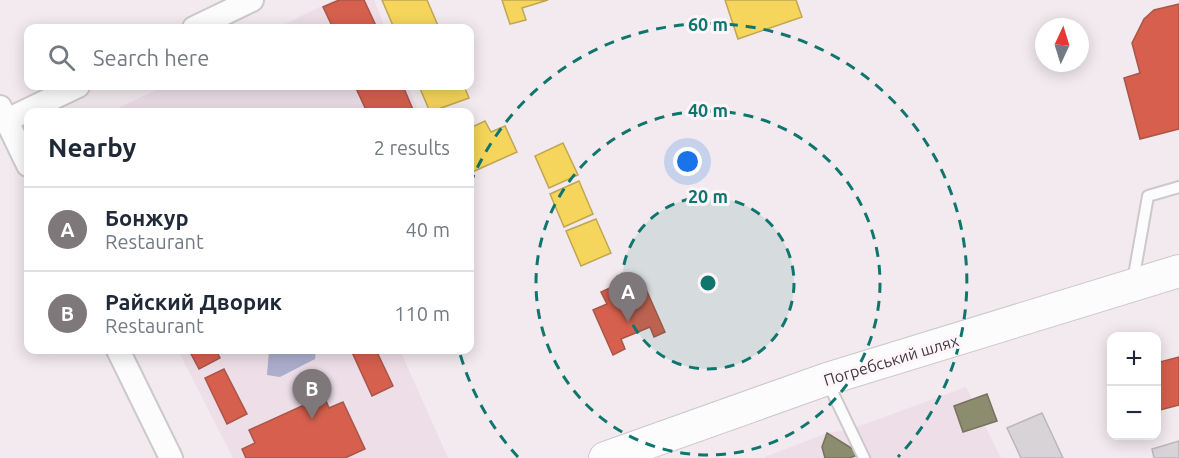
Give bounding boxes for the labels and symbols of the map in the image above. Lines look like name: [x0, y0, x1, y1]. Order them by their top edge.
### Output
text: 60 m: [688, 14, 728, 34]
north arrow: [1035, 18, 1089, 72]
text: 40 m: [688, 100, 728, 120]
your location: [673, 147, 702, 176]
text: 20 m: [688, 186, 728, 206]
pin: A: [608, 272, 648, 322]
centre of rings: [698, 273, 718, 293]
street label: Погребський шлях: [821, 331, 961, 389]
pin: B: [292, 370, 332, 419]

